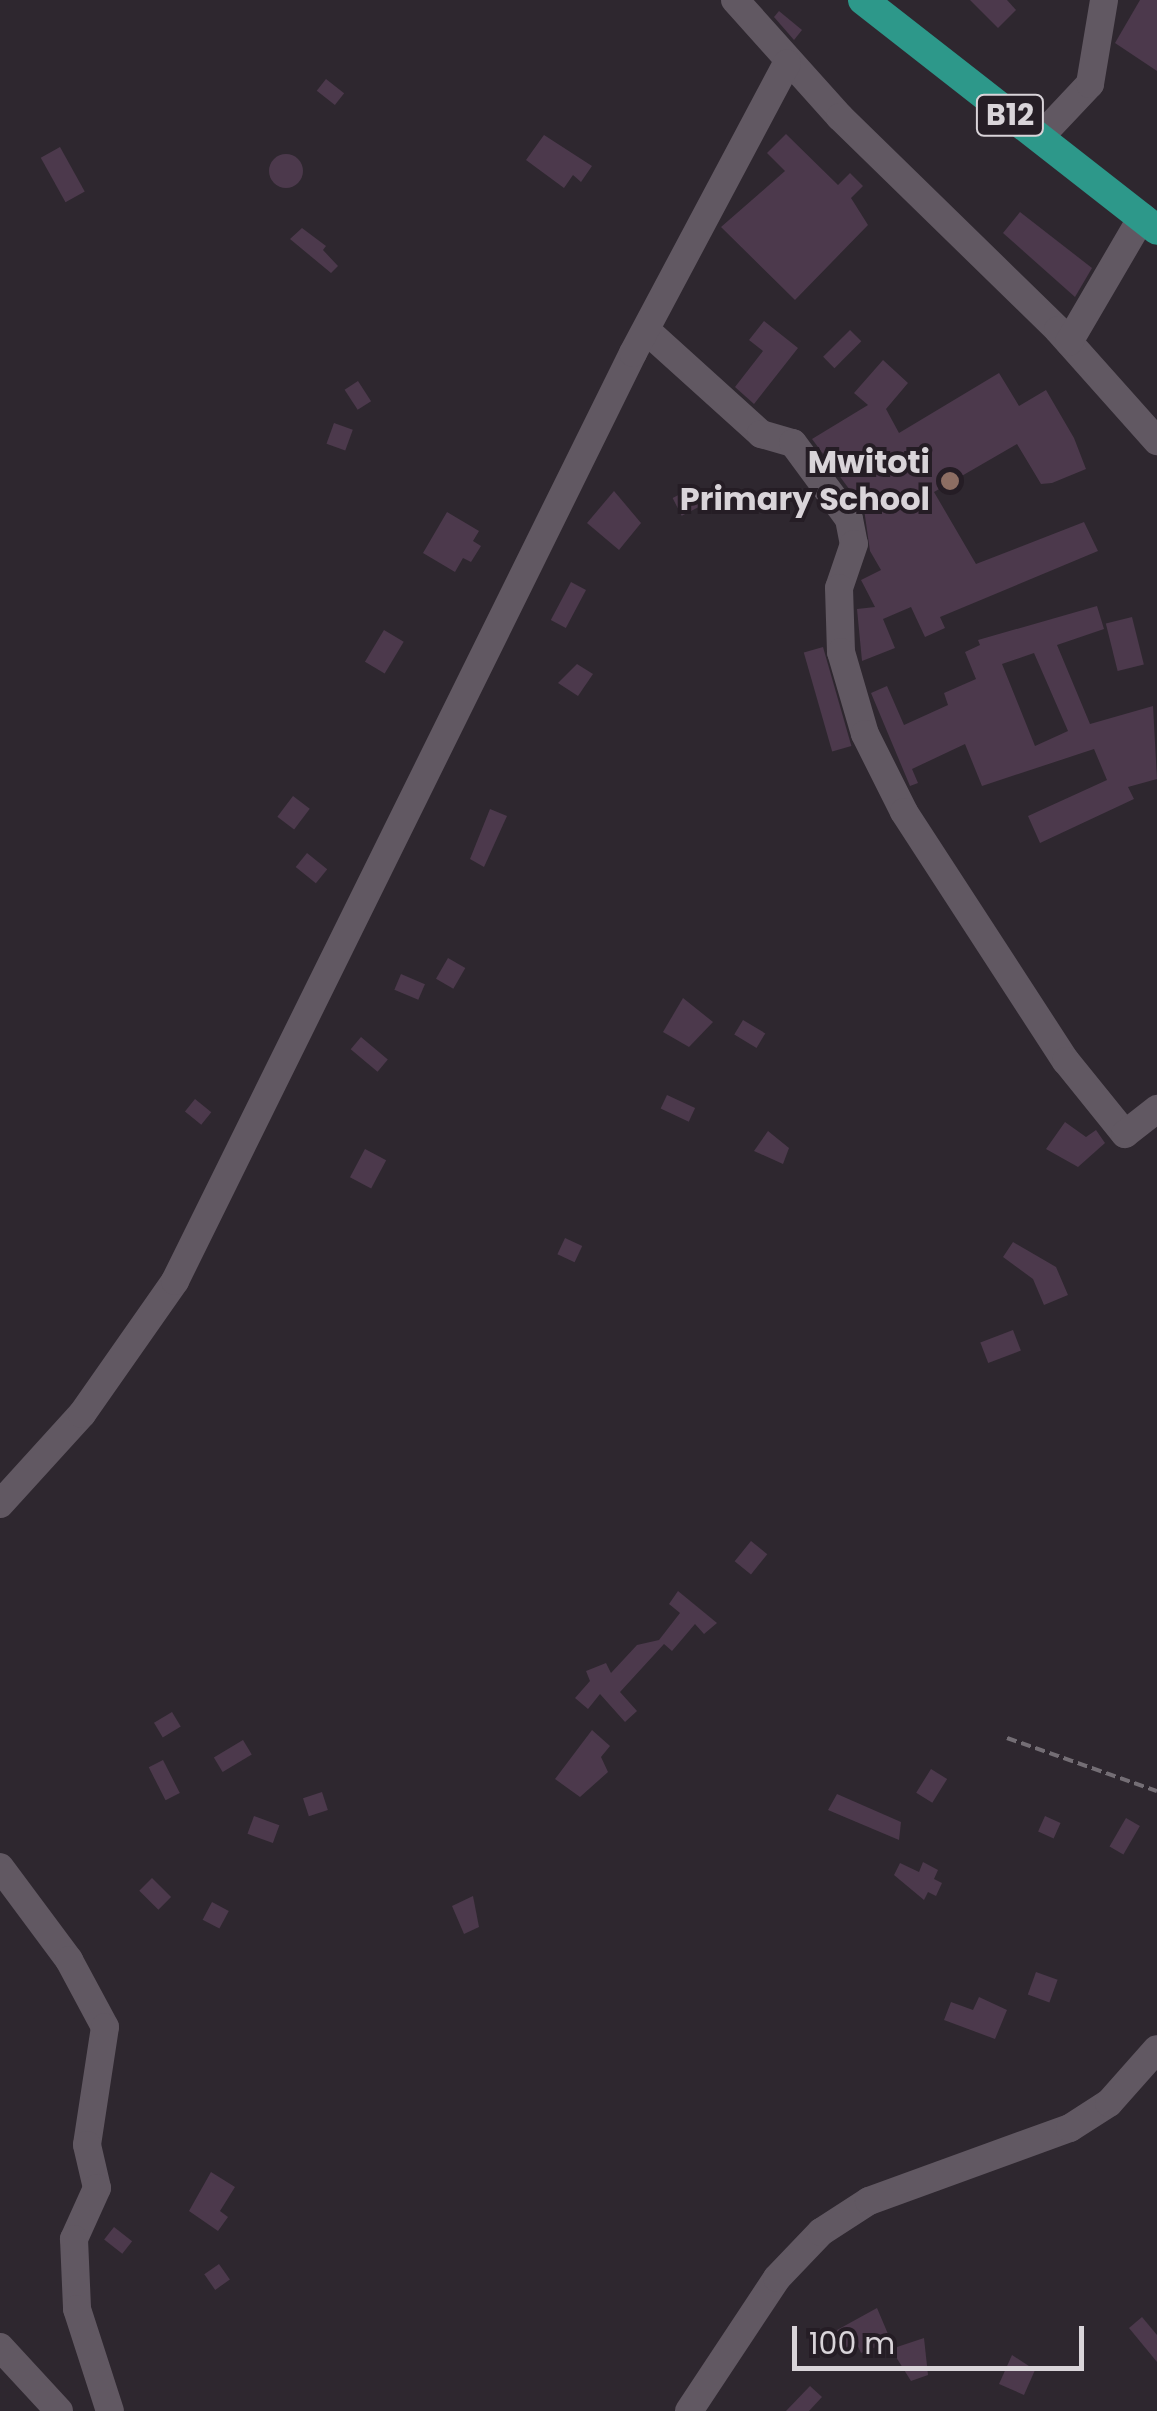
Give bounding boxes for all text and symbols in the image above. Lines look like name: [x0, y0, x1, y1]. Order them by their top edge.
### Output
road number: B12: [975, 90, 1045, 140]
place label: Mwitoti Primary School: [680, 444, 930, 519]
marker: Mwitoti Primary School: [939, 470, 961, 492]
scale bar: [797, 2306, 1090, 2368]
text: 100 m: [809, 2322, 895, 2365]

